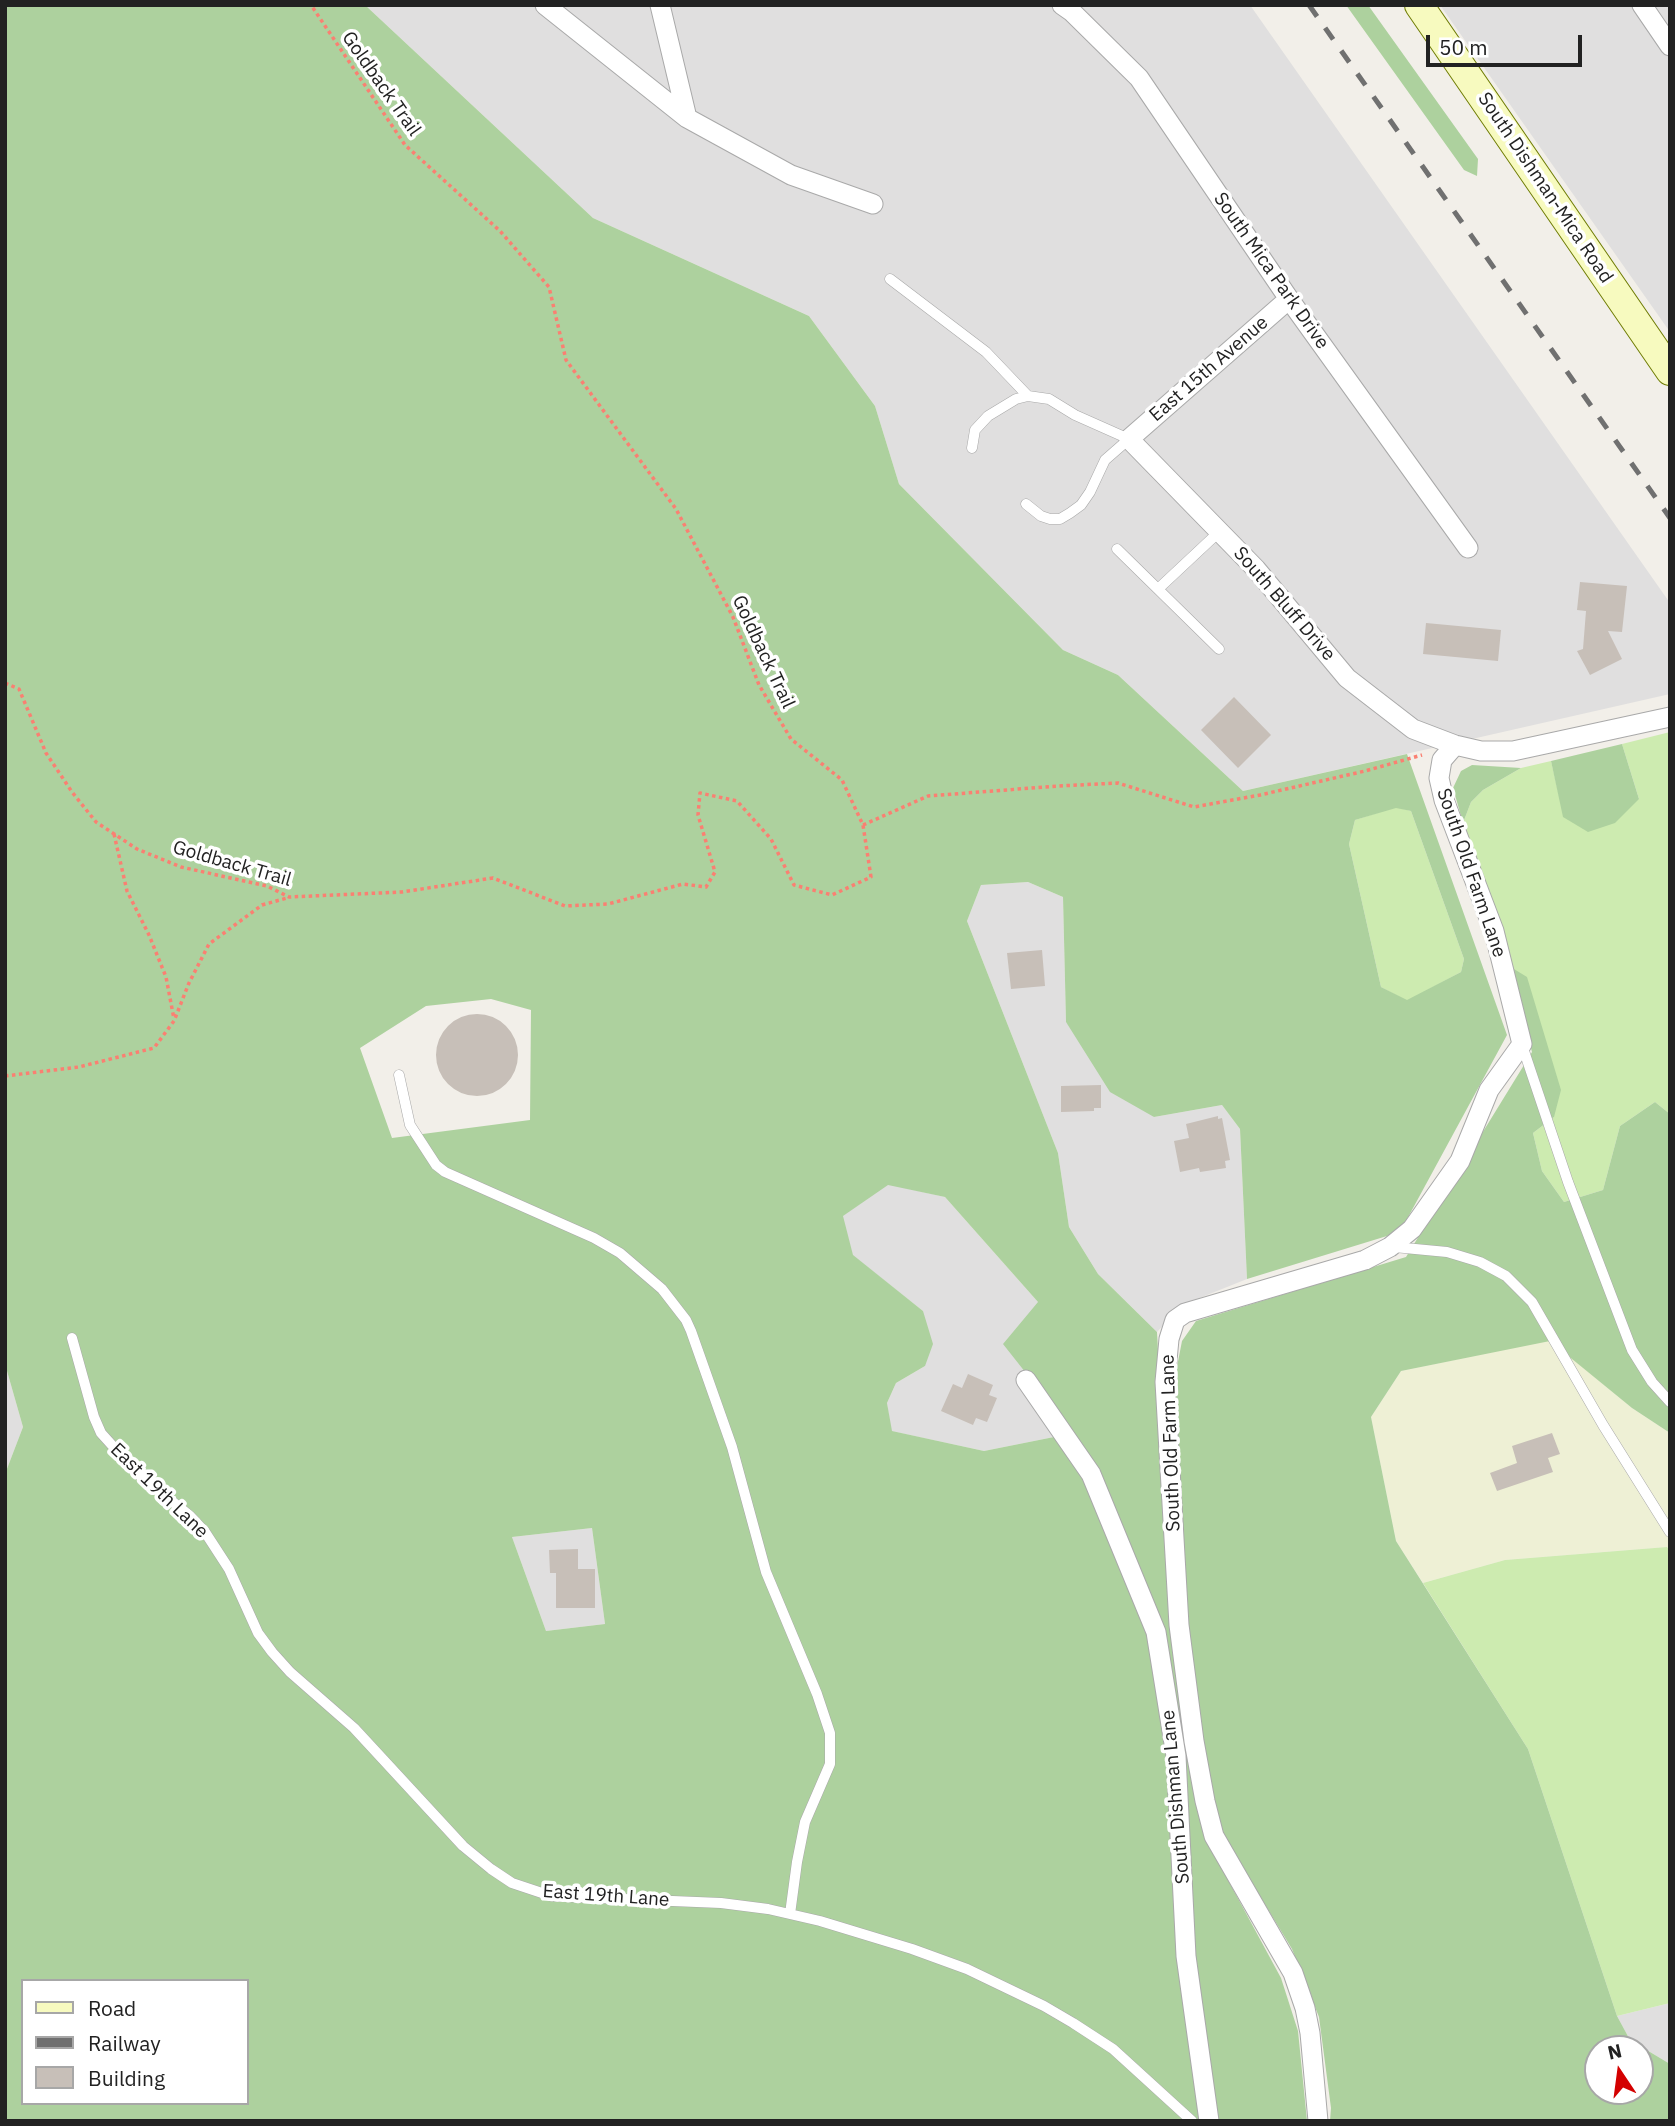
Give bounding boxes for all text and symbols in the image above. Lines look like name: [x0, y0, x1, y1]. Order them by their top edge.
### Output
scale bar: [1430, 21, 1586, 65]
street label: Goldback Trail: [337, 27, 425, 141]
text: 50 m: [1439, 33, 1488, 61]
street label: South Dishman-Mica Road: [1473, 88, 1617, 288]
street label: South Mica Park Drive: [1208, 188, 1334, 354]
street label: East 15th Avenue: [1145, 311, 1273, 427]
street label: South Bluff Drive: [1228, 542, 1340, 666]
street label: Goldback Trail: [727, 592, 799, 712]
street label: South Old Farm Lane: [1431, 785, 1511, 961]
street label: Goldback Trail: [170, 836, 294, 892]
street label: South Old Farm Lane: [1157, 1354, 1185, 1532]
street label: East 19th Lane: [105, 1439, 213, 1543]
street label: South Dishman Lane: [1157, 1709, 1195, 1885]
street label: East 19th Lane: [542, 1880, 670, 1912]
legend: [21, 1979, 248, 2105]
text: Road: [88, 1994, 136, 2022]
text: Railway: [88, 2029, 161, 2057]
north arrow: [1584, 2035, 1654, 2105]
text: N: [1605, 2038, 1624, 2065]
text: Building: [88, 2064, 165, 2092]

